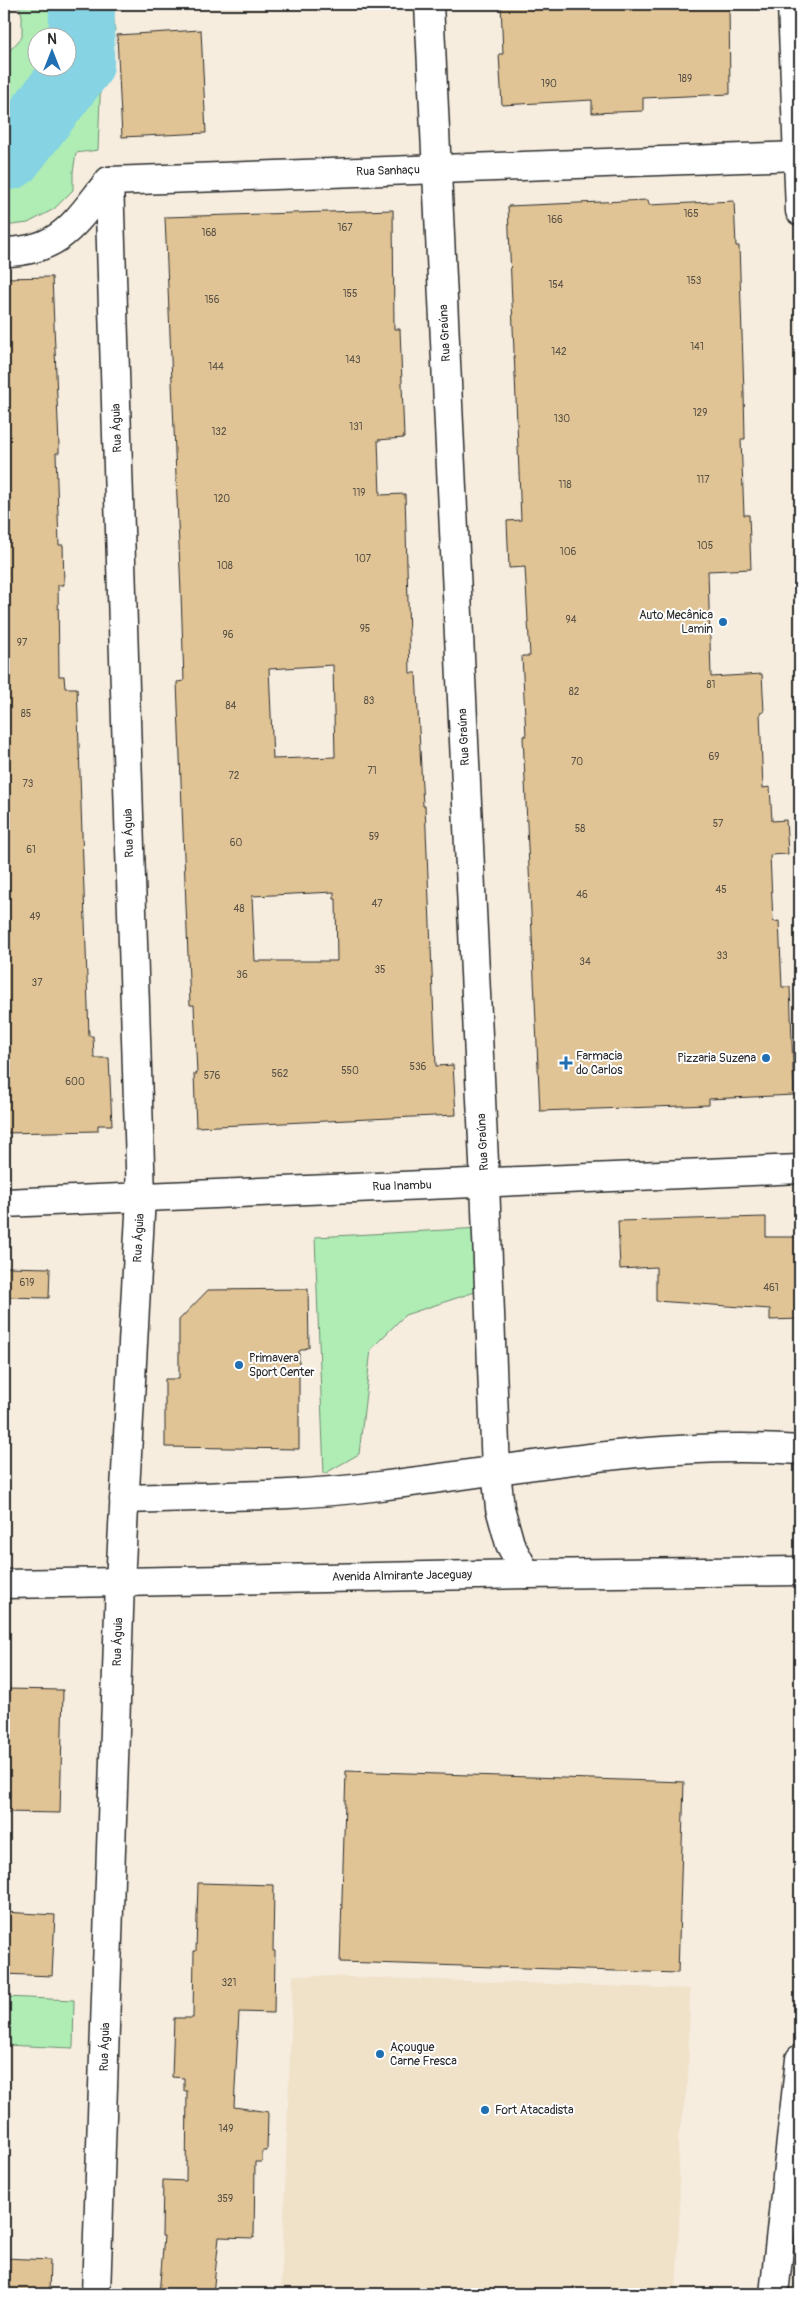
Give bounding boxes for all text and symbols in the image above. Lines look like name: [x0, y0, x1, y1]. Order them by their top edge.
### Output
north arrow: [28, 28, 78, 78]
text: N: [47, 31, 57, 48]
house number: 189: [678, 73, 692, 85]
house number: 190: [541, 78, 557, 90]
street label: Rua Sanhaçu: [356, 162, 420, 180]
house number: 165: [683, 208, 699, 220]
house number: 166: [547, 214, 563, 226]
house number: 167: [338, 222, 353, 234]
house number: 168: [202, 227, 216, 239]
house number: 153: [687, 275, 702, 287]
house number: 154: [548, 279, 564, 291]
house number: 155: [343, 288, 357, 300]
house number: 156: [204, 294, 220, 306]
street label: Rua Graúna: [436, 303, 454, 362]
house number: 141: [690, 341, 704, 353]
house number: 142: [551, 346, 567, 358]
house number: 143: [345, 354, 361, 366]
house number: 144: [208, 361, 224, 373]
street label: Rua Águia: [108, 403, 125, 453]
house number: 129: [693, 407, 707, 419]
house number: 130: [554, 413, 570, 425]
house number: 131: [349, 421, 363, 433]
house number: 132: [211, 426, 227, 438]
house number: 117: [696, 474, 710, 486]
house number: 118: [559, 479, 571, 491]
house number: 119: [353, 487, 365, 499]
house number: 120: [214, 493, 230, 505]
house number: 105: [697, 540, 713, 552]
house number: 106: [560, 546, 576, 558]
house number: 107: [355, 553, 372, 565]
house number: 108: [217, 560, 233, 572]
place label: Auto Mecânica Lamin: [639, 608, 713, 637]
house number: 94: [566, 614, 577, 626]
marker: Auto Mecânica Lamin: [717, 616, 729, 628]
house number: 95: [360, 623, 370, 635]
house number: 96: [223, 629, 234, 641]
house number: 97: [17, 637, 28, 649]
house number: 81: [707, 679, 716, 691]
house number: 82: [569, 686, 580, 698]
house number: 83: [364, 695, 375, 707]
house number: 84: [226, 700, 237, 712]
street label: Rua Graúna: [455, 707, 473, 766]
house number: 85: [21, 708, 31, 720]
house number: 69: [709, 751, 719, 763]
house number: 70: [571, 756, 583, 768]
house number: 71: [367, 765, 377, 777]
house number: 72: [229, 770, 240, 782]
house number: 73: [23, 778, 34, 790]
street label: Rua Águia: [120, 808, 137, 858]
house number: 57: [713, 818, 724, 830]
house number: 58: [575, 823, 585, 835]
house number: 59: [369, 831, 379, 843]
house number: 60: [230, 837, 242, 849]
house number: 61: [26, 844, 36, 856]
house number: 45: [715, 884, 727, 896]
house number: 46: [576, 889, 588, 901]
house number: 47: [371, 898, 383, 910]
house number: 48: [234, 903, 244, 915]
house number: 49: [30, 911, 40, 923]
house number: 33: [716, 950, 728, 962]
house number: 34: [579, 956, 591, 968]
house number: 35: [375, 964, 386, 976]
house number: 36: [236, 969, 248, 981]
house number: 37: [32, 977, 43, 989]
place label: Farmacia do Carlos: [576, 1049, 623, 1078]
place label: Pizzaria Suzena: [677, 1051, 756, 1066]
marker: Pizzaria Suzena: [760, 1052, 772, 1064]
marker: Farmacia do Carlos: [560, 1057, 572, 1069]
house number: 536: [410, 1061, 427, 1073]
house number: 550: [341, 1065, 359, 1077]
house number: 562: [272, 1068, 289, 1080]
house number: 576: [204, 1070, 220, 1082]
house number: 600: [65, 1076, 85, 1088]
street label: Rua Graúna: [474, 1112, 492, 1171]
street label: Rua Inambu: [372, 1177, 432, 1195]
street label: Rua Águia: [129, 1213, 148, 1263]
house number: 619: [20, 1277, 34, 1289]
house number: 461: [763, 1282, 779, 1294]
place label: Primavera Sport Center: [249, 1351, 315, 1380]
marker: Primavera Sport Center: [233, 1359, 245, 1371]
street label: Avenida Almirante Jaceguay: [332, 1567, 472, 1585]
street label: Rua Águia: [109, 1617, 126, 1667]
house number: 321: [221, 1977, 237, 1989]
street label: Rua Águia: [96, 2022, 113, 2072]
place label: Açougue Carne Fresca: [390, 2040, 457, 2069]
marker: Açougue Carne Fresca: [374, 2048, 386, 2060]
place label: Fort Atacadista: [495, 2103, 574, 2118]
marker: Fort Atacadista: [479, 2104, 491, 2116]
house number: 149: [219, 2123, 233, 2135]
house number: 359: [217, 2193, 233, 2205]

